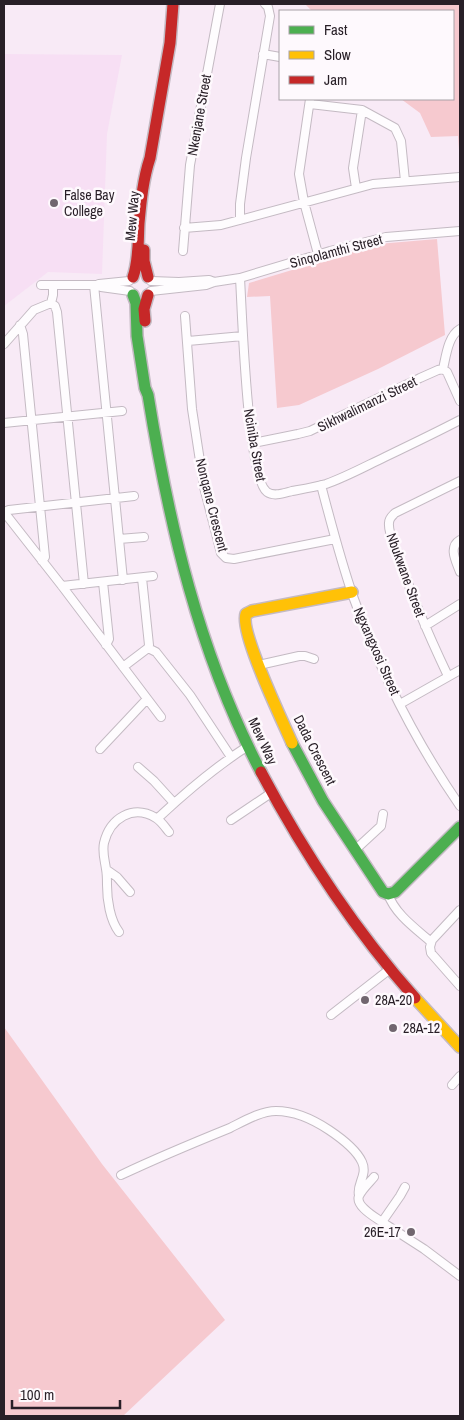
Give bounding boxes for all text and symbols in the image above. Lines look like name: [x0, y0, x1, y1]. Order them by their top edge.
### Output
legend: [279, 10, 454, 100]
text: Fast: [324, 19, 348, 40]
text: Slow: [324, 44, 351, 65]
text: Jam: [324, 69, 347, 90]
street label: Nkenjane Street: [183, 73, 215, 157]
place label: False Bay College: [64, 186, 115, 220]
street label: Mew Way: [121, 190, 143, 242]
marker: False Bay College: [48, 197, 60, 209]
street label: Sinqolamthi Street: [288, 230, 384, 272]
street label: Sikhwalimanzi Street: [314, 372, 420, 436]
street label: Nciniba Street: [240, 407, 270, 483]
street label: Nonqane Crescent: [192, 456, 232, 554]
street label: Nbukwane Street: [382, 531, 430, 619]
street label: Ngxangxosi Street: [350, 604, 404, 698]
street label: Dada Crescent: [290, 712, 340, 788]
street label: Mew Way: [244, 715, 282, 768]
place label: 28A-20: [375, 991, 412, 1009]
marker: 28A-20: [359, 994, 371, 1006]
place label: 28A-12: [403, 1019, 440, 1037]
marker: 28A-12: [387, 1022, 399, 1034]
place label: 26E-17: [364, 1223, 401, 1241]
marker: 26E-17: [405, 1226, 417, 1238]
scale bar: [12, 1378, 120, 1410]
text: 100 m: [20, 1384, 54, 1405]

